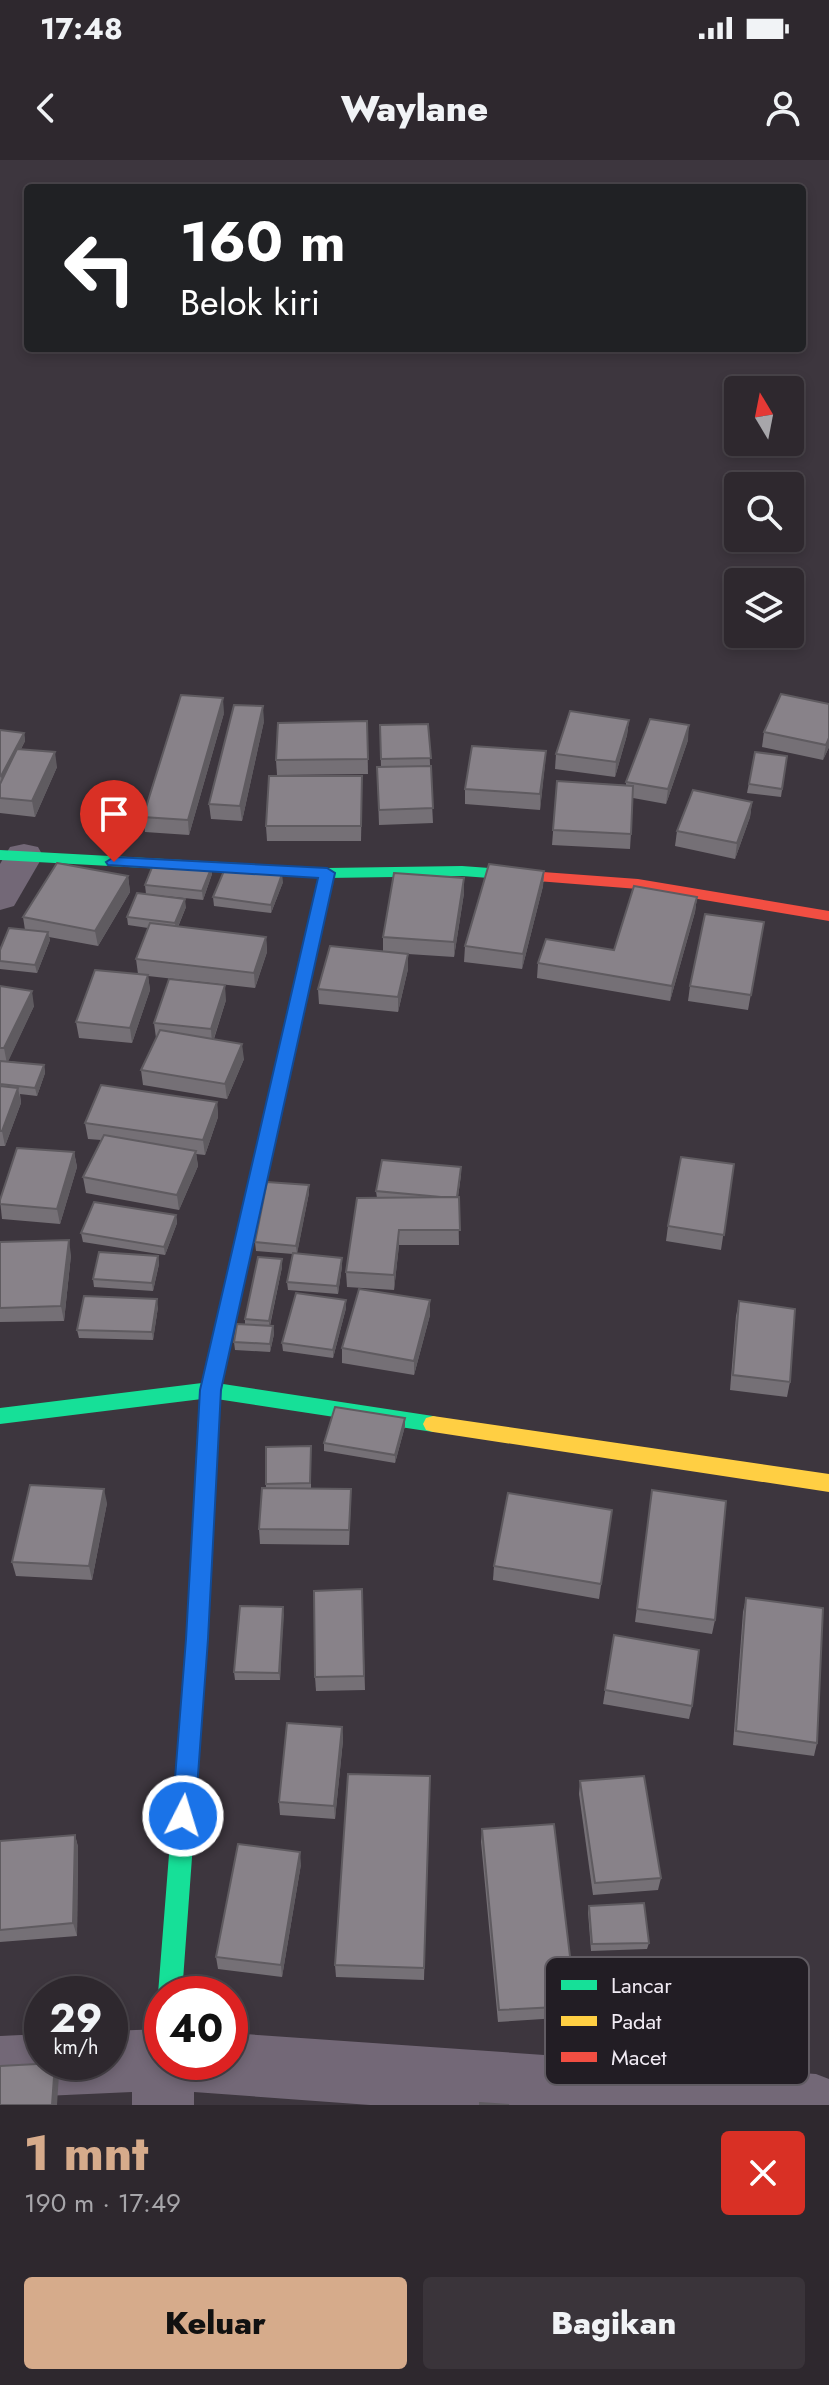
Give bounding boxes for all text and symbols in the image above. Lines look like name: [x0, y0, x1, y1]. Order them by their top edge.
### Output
text: 17:48: [40, 7, 123, 50]
text: Waylane: [341, 82, 488, 134]
icon: back: [24, 86, 68, 130]
icon: person: [761, 86, 805, 130]
text: 160 m: [180, 201, 346, 282]
icon: left: [48, 216, 152, 320]
text: Belok kiri: [180, 276, 320, 328]
north arrow: [724, 376, 804, 456]
map controls: [724, 376, 804, 648]
button: search: [724, 472, 804, 552]
button: layers: [724, 568, 804, 648]
pin: [80, 780, 148, 862]
icon: arrive: [92, 792, 136, 836]
position arrow: [141, 1774, 225, 1858]
legend: [545, 1957, 809, 2085]
text: Lancar: [611, 1969, 672, 2001]
speed limit sign: 40: [144, 1976, 248, 2080]
text: 29: [50, 1989, 103, 2047]
text: Padat: [611, 2005, 662, 2037]
text: km/h: [53, 2033, 99, 2062]
text: Macet: [611, 2041, 667, 2073]
text: 1 mnt: [24, 2119, 148, 2188]
button: close: [721, 2131, 805, 2215]
text: 190 m · 17:49: [24, 2184, 181, 2222]
button: Keluar: [24, 2277, 407, 2369]
button: Bagikan: [423, 2277, 805, 2369]

